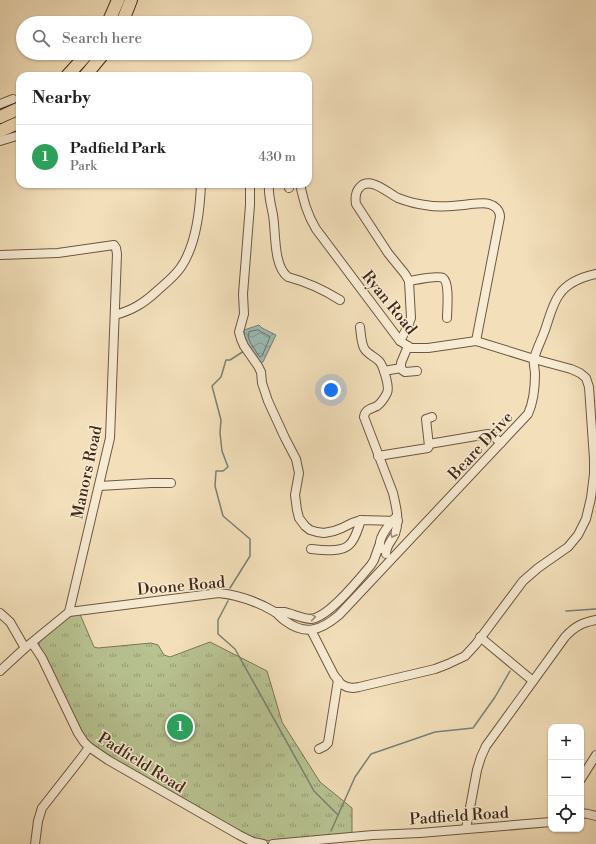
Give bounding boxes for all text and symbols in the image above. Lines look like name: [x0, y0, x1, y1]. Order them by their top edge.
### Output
search box: [16, 16, 312, 60]
icon: search: [30, 27, 52, 49]
text: Search here: [62, 29, 142, 48]
text: Nearby: [32, 87, 91, 109]
text: Padfield Park: [70, 139, 166, 158]
text: 1: [42, 149, 48, 165]
text: 430 m: [258, 149, 296, 165]
text: Park: [70, 158, 97, 174]
street label: Ryan Road: [357, 267, 421, 339]
your location: [321, 380, 341, 400]
street label: Beare Drive: [443, 407, 517, 485]
street label: Manors Road: [67, 424, 107, 521]
one-way arrow: [390, 531, 398, 538]
street label: Doone Road: [136, 572, 226, 600]
one-way arrow: [309, 614, 316, 622]
pin: 1: [167, 712, 193, 742]
map controls: [548, 724, 584, 832]
button: +: [548, 724, 584, 760]
street label: Padfield Road: [94, 728, 189, 798]
button: −: [548, 760, 584, 796]
button: locate: [548, 796, 584, 832]
street label: Padfield Road: [409, 803, 509, 829]

